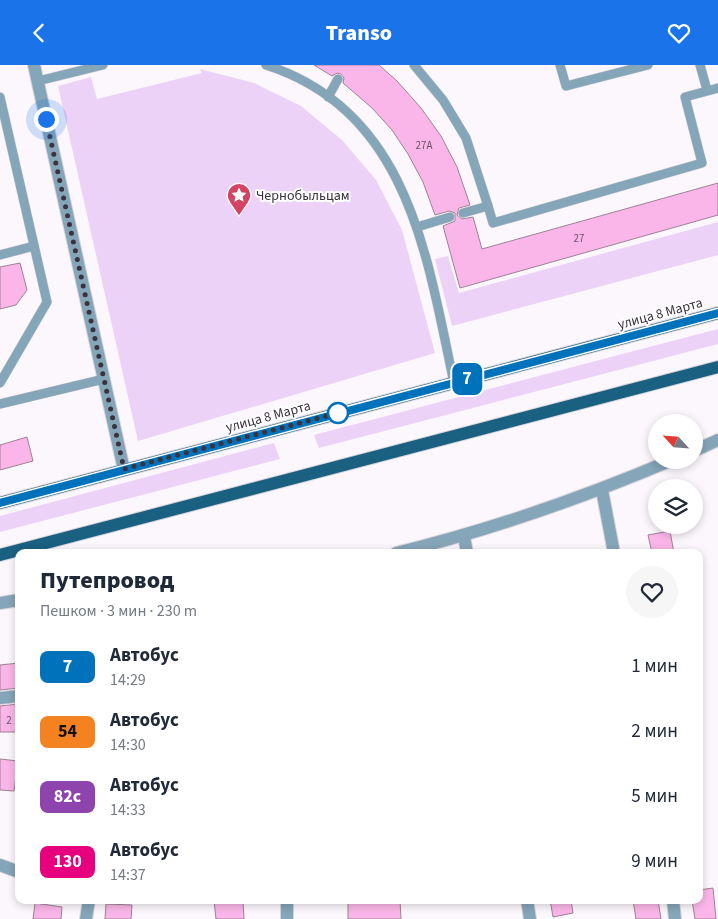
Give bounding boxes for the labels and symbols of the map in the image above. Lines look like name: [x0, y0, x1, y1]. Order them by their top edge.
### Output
your location: [34, 107, 59, 132]
house number: 27А: [416, 138, 432, 153]
place icon: Чернобыльцам: [226, 182, 252, 216]
place label: Чернобыльцам: [256, 186, 350, 206]
house number: 27: [574, 231, 584, 246]
street label: улица 8 Марта: [616, 293, 705, 335]
line badge: 7: [451, 363, 483, 395]
street label: улица 8 Марта: [224, 396, 313, 438]
unlabelled marker: [327, 402, 349, 424]
north arrow: [648, 414, 702, 469]
house number: 2: [6, 713, 12, 728]

